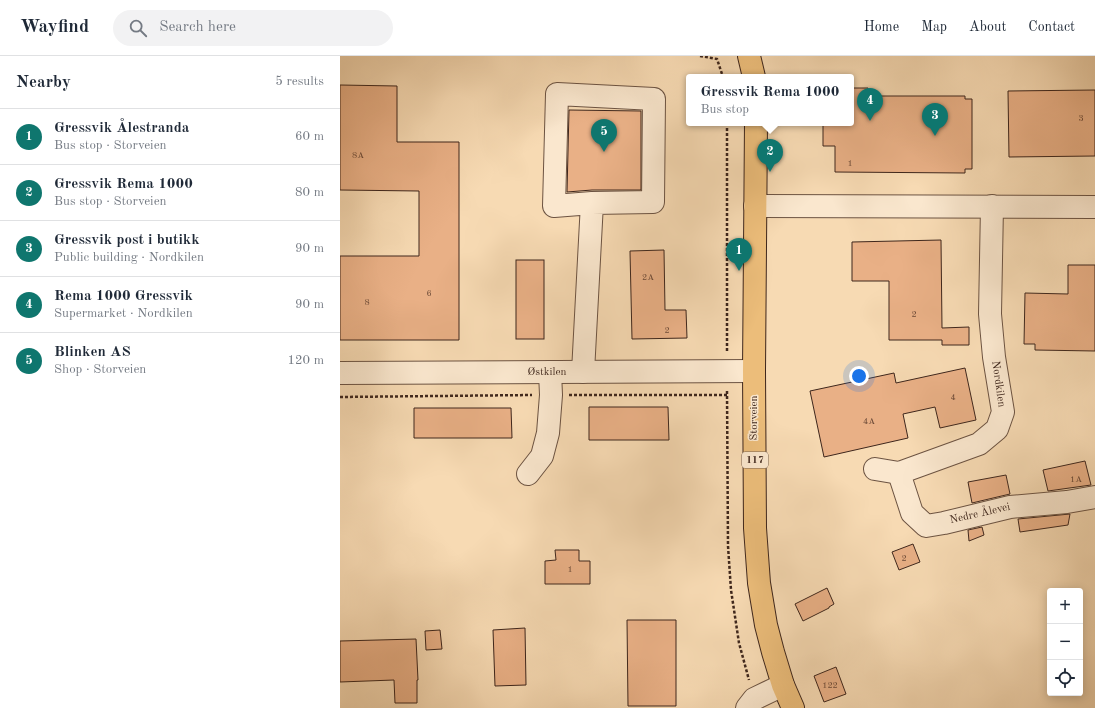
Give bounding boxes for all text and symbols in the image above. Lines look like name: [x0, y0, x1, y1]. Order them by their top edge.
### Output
search box: [113, 10, 393, 46]
icon: search: [127, 17, 149, 39]
text: Wayfind: [20, 18, 89, 37]
text: Search here: [159, 20, 236, 35]
text: Home: [864, 20, 899, 34]
text: Map: [921, 20, 947, 34]
text: About: [969, 20, 1006, 34]
text: Contact: [1028, 20, 1075, 34]
text: Nearby: [16, 74, 71, 91]
popup: [686, 74, 854, 126]
text: 5 results: [275, 75, 324, 88]
text: Gressvik Rema 1000: [701, 85, 839, 100]
pin: 4: [857, 88, 883, 121]
text: Bus stop: [701, 103, 749, 116]
pin: 3: [922, 103, 948, 136]
house number: 3: [1078, 114, 1084, 123]
pin: 5: [591, 119, 617, 152]
text: Gressvik Ålestranda: [54, 121, 189, 136]
text: 1: [25, 130, 33, 143]
text: 60 m: [295, 130, 324, 143]
text: Bus stop · Storveien: [54, 139, 167, 152]
pin: 2: [757, 139, 783, 172]
house number: 8A: [352, 151, 364, 160]
house number: 1: [847, 159, 853, 168]
text: Gressvik Rema 1000: [54, 177, 193, 192]
text: 2: [25, 186, 33, 199]
text: 80 m: [295, 186, 324, 199]
text: Bus stop · Storveien: [54, 195, 167, 208]
text: Gressvik post i butikk: [54, 233, 200, 248]
pin: 1: [726, 238, 752, 271]
text: 3: [25, 242, 33, 255]
text: 90 m: [295, 242, 324, 255]
text: Public building · Nordkilen: [54, 251, 204, 264]
house number: 2A: [642, 273, 654, 282]
text: Rema 1000 Gressvik: [54, 289, 193, 304]
house number: 6: [426, 289, 432, 298]
text: 4: [25, 298, 33, 311]
text: 90 m: [295, 298, 324, 311]
house number: 8: [364, 298, 370, 307]
text: Supermarket · Nordkilen: [54, 307, 193, 320]
house number: 2: [911, 310, 917, 319]
house number: 2: [664, 326, 670, 335]
text: Blinken AS: [54, 345, 131, 360]
text: 5: [25, 354, 33, 367]
text: 120 m: [287, 354, 324, 367]
street label: Nordkilen: [989, 360, 1007, 408]
text: Shop · Storveien: [54, 363, 146, 376]
your location: [849, 366, 869, 386]
street label: Østkilen: [528, 367, 567, 378]
house number: 4: [950, 393, 956, 402]
street label: Storveien: [749, 395, 760, 440]
house number: 4A: [863, 417, 875, 426]
road number: 117: [742, 452, 768, 468]
house number: 1A: [1070, 475, 1082, 484]
street label: Nedre Ålevei: [948, 499, 1011, 526]
house number: 2: [901, 554, 907, 563]
house number: 1: [567, 565, 573, 574]
map controls: [1047, 588, 1083, 696]
button: +: [1047, 588, 1083, 624]
button: −: [1047, 624, 1083, 660]
button: locate: [1047, 660, 1083, 696]
house number: 122: [822, 681, 838, 690]

